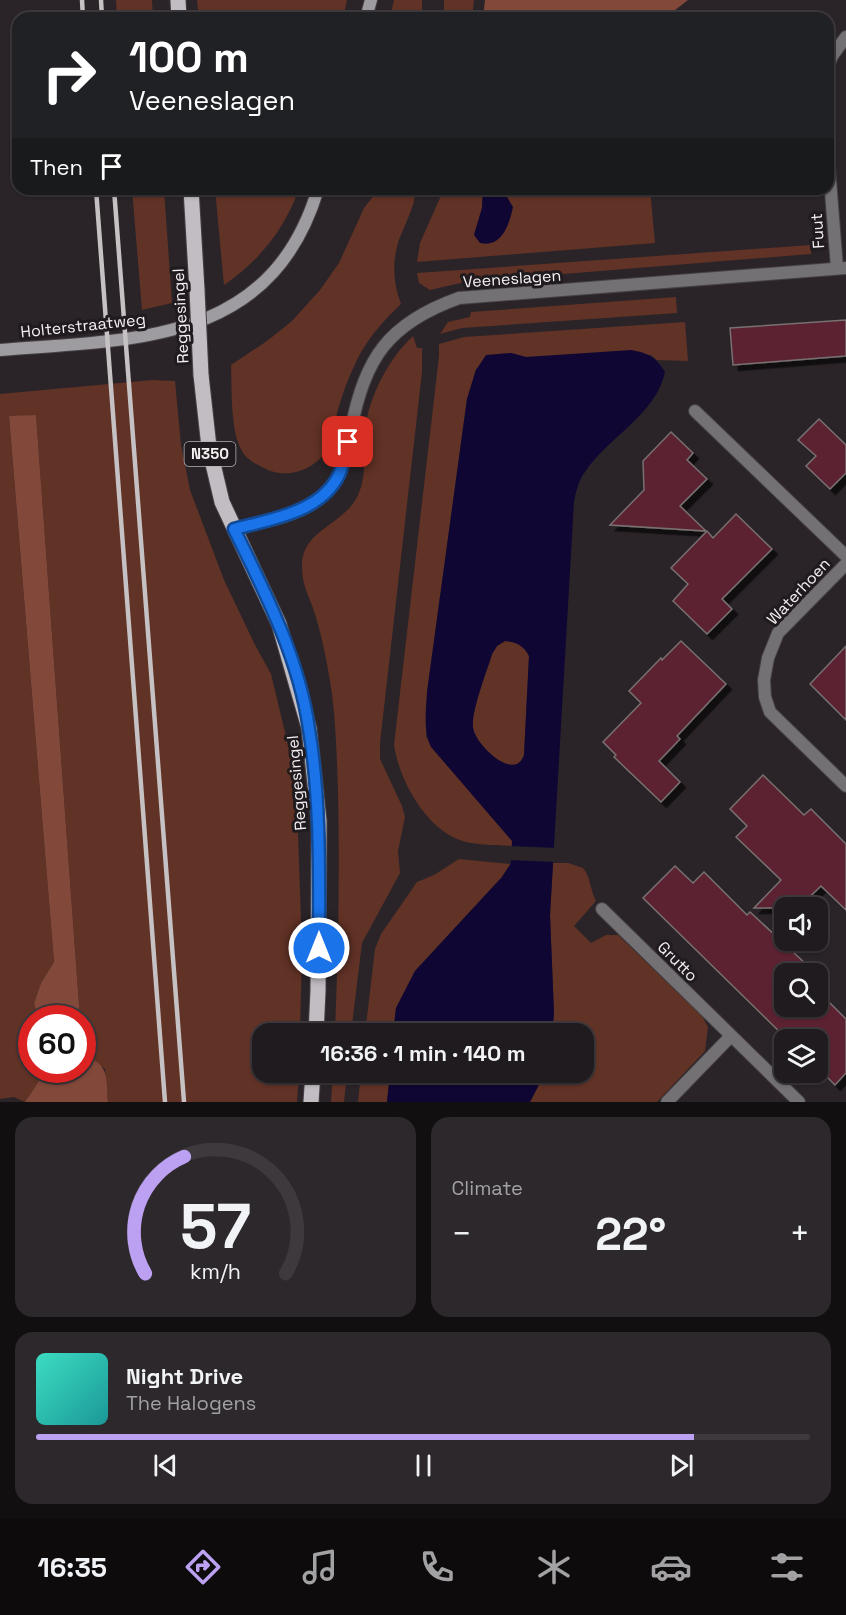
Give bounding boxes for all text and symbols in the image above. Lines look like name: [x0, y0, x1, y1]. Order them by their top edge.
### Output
text: 100 m: [129, 31, 249, 84]
icon: right: [30, 36, 108, 114]
text: Veeneslagen: [129, 83, 295, 118]
icon: arrive: [95, 150, 128, 183]
text: Then: [30, 153, 83, 181]
street label: Fuut: [806, 212, 829, 249]
street label: Veeneslagen: [462, 265, 562, 292]
street label: Reggesingel: [168, 268, 193, 364]
street label: Holterstraatweg: [19, 308, 147, 343]
pin: [322, 416, 373, 467]
icon: arrive: [331, 425, 364, 458]
road number: N350: [184, 442, 236, 466]
street label: Waterhoen: [762, 553, 835, 629]
street label: Reggesingel: [282, 735, 311, 831]
map controls: [774, 897, 828, 1083]
button: sound: [774, 897, 828, 951]
position arrow: [287, 916, 351, 980]
street label: Grutto: [653, 937, 702, 986]
button: search: [774, 963, 828, 1017]
speed limit sign: 60: [18, 1005, 96, 1083]
button: layers: [774, 1029, 828, 1083]
text: 16:36 · 1 min · 140 m: [320, 1039, 526, 1067]
text: Climate: [452, 1175, 523, 1201]
text: 57: [180, 1187, 251, 1266]
text: 22°: [595, 1206, 666, 1263]
text: −: [452, 1213, 472, 1255]
text: +: [790, 1213, 810, 1255]
text: km/h: [190, 1258, 241, 1285]
text: Night Drive: [126, 1362, 243, 1390]
text: The Halogens: [126, 1390, 256, 1416]
icon: previous: [149, 1449, 182, 1482]
icon: pause: [407, 1449, 440, 1482]
icon: next: [665, 1449, 698, 1482]
icon: directions: [182, 1546, 224, 1588]
icon: music: [299, 1546, 341, 1588]
icon: phone: [416, 1546, 458, 1588]
icon: climate: [533, 1546, 575, 1588]
icon: car: [650, 1546, 692, 1588]
icon: filters: [766, 1546, 808, 1588]
text: 16:35: [37, 1550, 107, 1585]

